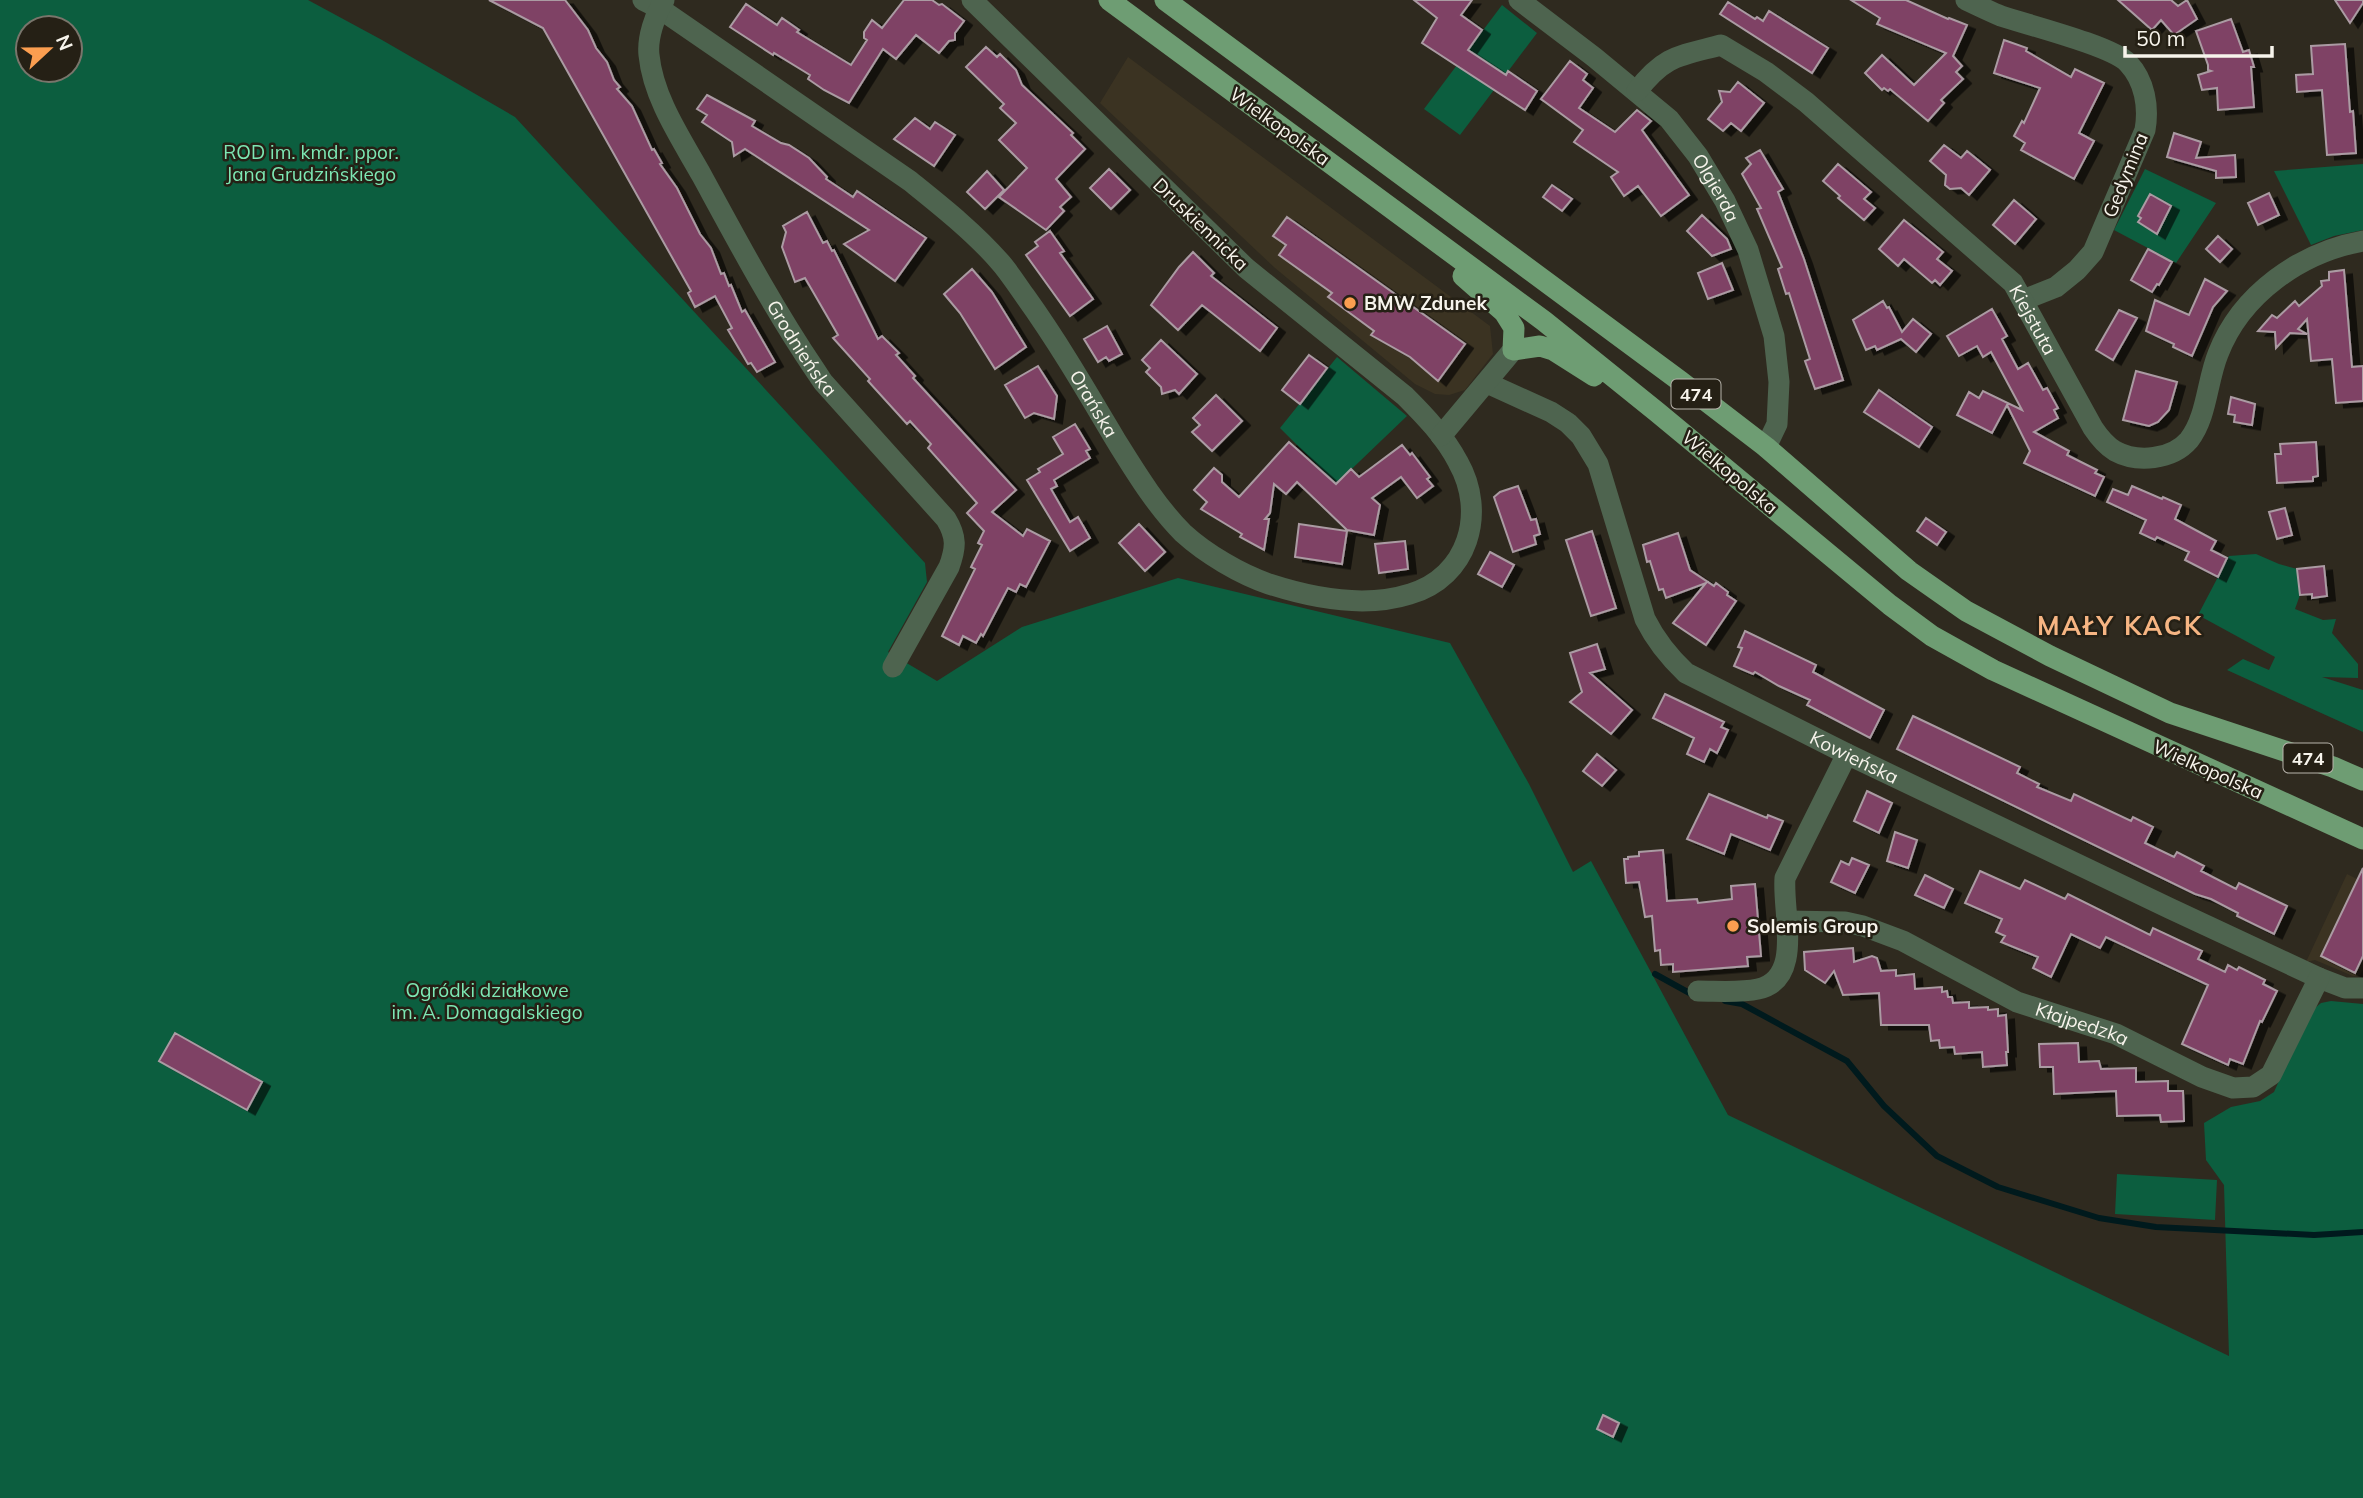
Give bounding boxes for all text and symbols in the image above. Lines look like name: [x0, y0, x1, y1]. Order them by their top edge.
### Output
north arrow: [14, 14, 84, 84]
scale bar: [2125, 14, 2272, 58]
text: 50 m: [2136, 25, 2185, 51]
text: N: [51, 31, 79, 54]
street label: Wielkopolska: [1225, 82, 1335, 170]
street label: Gedymina: [2097, 129, 2153, 221]
park label: ROD im. kmdr. ppor. Jana Grudzińskiego: [223, 140, 399, 186]
street label: Olgierda: [1687, 149, 1745, 226]
street label: Druskiennicka: [1148, 173, 1254, 275]
street label: Kiejstuta: [2004, 280, 2062, 359]
place label: BMW Zdunek: [1364, 291, 1487, 315]
street label: Grodnieńska: [762, 295, 842, 401]
marker: BMW Zdunek: [1342, 295, 1358, 311]
street label: Orańska: [1064, 365, 1123, 442]
road number: 474: [1672, 380, 1720, 408]
street label: Wielkopolska: [1677, 425, 1783, 519]
district label: MAŁY KACK: [2037, 609, 2203, 642]
street label: Kowieńska: [1806, 725, 1903, 789]
street label: Wielkopolska: [2149, 734, 2267, 804]
road number: 474: [2284, 744, 2332, 772]
place label: Solemis Group: [1747, 914, 1879, 938]
marker: Solemis Group: [1725, 918, 1741, 934]
park label: Ogródki działkowe im. A. Domagalskiego: [391, 978, 583, 1024]
street label: Kłajpedzka: [2033, 997, 2133, 1050]

